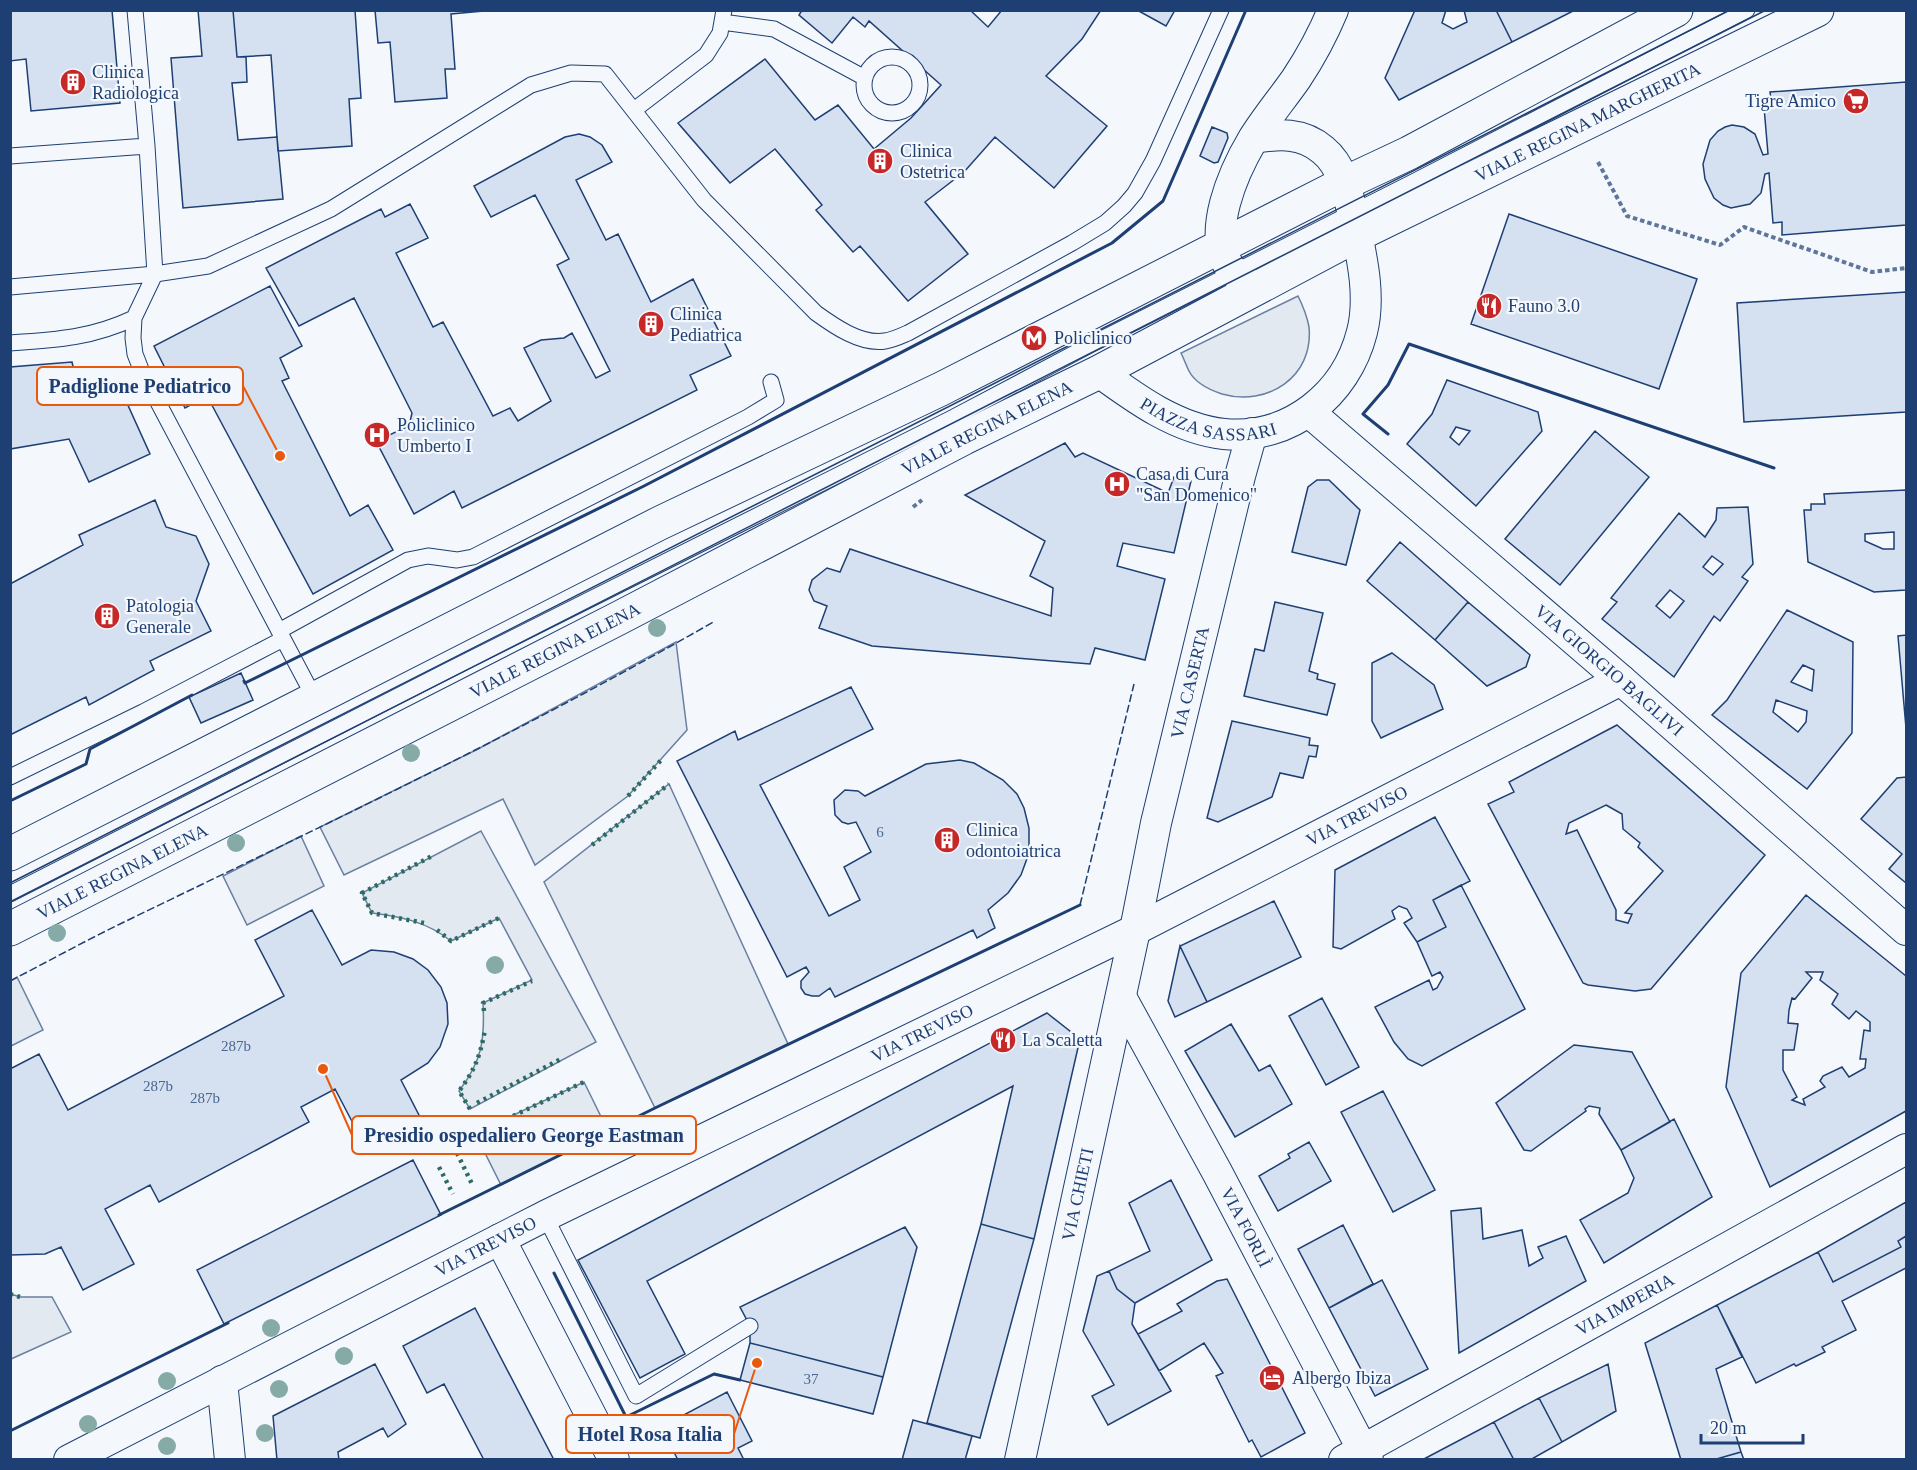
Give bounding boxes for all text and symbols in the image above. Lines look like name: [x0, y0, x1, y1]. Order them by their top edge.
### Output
street label: VIALE REGINA MARGHERITA: [1471, 59, 1704, 186]
place label: Clinica Radiologica: [92, 62, 179, 103]
building icon: Clinica Radiologica: [58, 67, 88, 97]
supermarket icon: Tigre Amico: [1841, 86, 1871, 116]
place label: Tigre Amico: [1745, 91, 1836, 111]
place label: Clinica Ostetrica: [900, 141, 965, 182]
building icon: Clinica Ostetrica: [865, 146, 895, 176]
restaurant icon: Fauno 3.0: [1474, 291, 1504, 321]
place label: Fauno 3.0: [1508, 296, 1580, 316]
place label: Clinica Pediatrica: [670, 304, 742, 345]
building icon: Clinica Pediatrica: [636, 309, 666, 339]
metro station icon: Policlinico: [1019, 323, 1049, 353]
place label: Policlinico: [1054, 328, 1132, 348]
callout: Padiglione Pediatrico: [37, 367, 243, 405]
text: Padiglione Pediatrico: [49, 375, 231, 398]
street label: VIALE REGINA ELENA: [898, 377, 1076, 479]
street label: PIAZZA SASSARI: [1137, 393, 1279, 445]
place label: Policlinico Umberto I: [397, 415, 475, 456]
hospital icon: Policlinico Umberto I: [362, 420, 392, 450]
place label: Casa di Cura "San Domenico": [1136, 464, 1257, 505]
hospital icon: Casa di Cura "San Domenico": [1102, 469, 1132, 499]
place label: Patologia Generale: [126, 596, 194, 637]
street label: VIALE REGINA ELENA: [466, 599, 644, 703]
building icon: Patologia Generale: [92, 601, 122, 631]
street label: VIA GIORGIO BAGLIVI: [1531, 601, 1688, 740]
street label: VIA CASERTA: [1167, 624, 1213, 741]
street label: VIA TREVISO: [1303, 782, 1411, 850]
street label: VIALE REGINA ELENA: [33, 820, 211, 924]
place label: Clinica odontoiatrica: [966, 820, 1061, 861]
house number: 6: [876, 824, 884, 840]
building icon: Clinica odontoiatrica: [932, 825, 962, 855]
street label: VIA TREVISO: [868, 1000, 977, 1066]
restaurant icon: La Scaletta: [988, 1025, 1018, 1055]
place label: La Scaletta: [1022, 1030, 1102, 1050]
house number: 287b: [221, 1038, 251, 1054]
house number: 287b: [143, 1078, 173, 1094]
house number: 287b: [190, 1090, 220, 1106]
callout: Presidio ospedaliero George Eastman: [352, 1116, 696, 1154]
text: Presidio ospedaliero George Eastman: [364, 1124, 684, 1147]
street label: VIA CHIETI: [1058, 1146, 1097, 1242]
street label: VIA FORLÌ: [1217, 1184, 1276, 1271]
street label: VIA TREVISO: [431, 1212, 540, 1281]
street label: VIA IMPERIA: [1572, 1269, 1678, 1340]
hotel icon: Albergo Ibiza: [1257, 1363, 1287, 1393]
place label: Albergo Ibiza: [1292, 1368, 1391, 1388]
house number: 37: [804, 1371, 819, 1387]
scale bar: [1701, 1407, 1803, 1445]
callout: Hotel Rosa Italia: [566, 1415, 734, 1453]
text: 20 m: [1710, 1418, 1747, 1438]
text: Hotel Rosa Italia: [578, 1423, 722, 1445]

